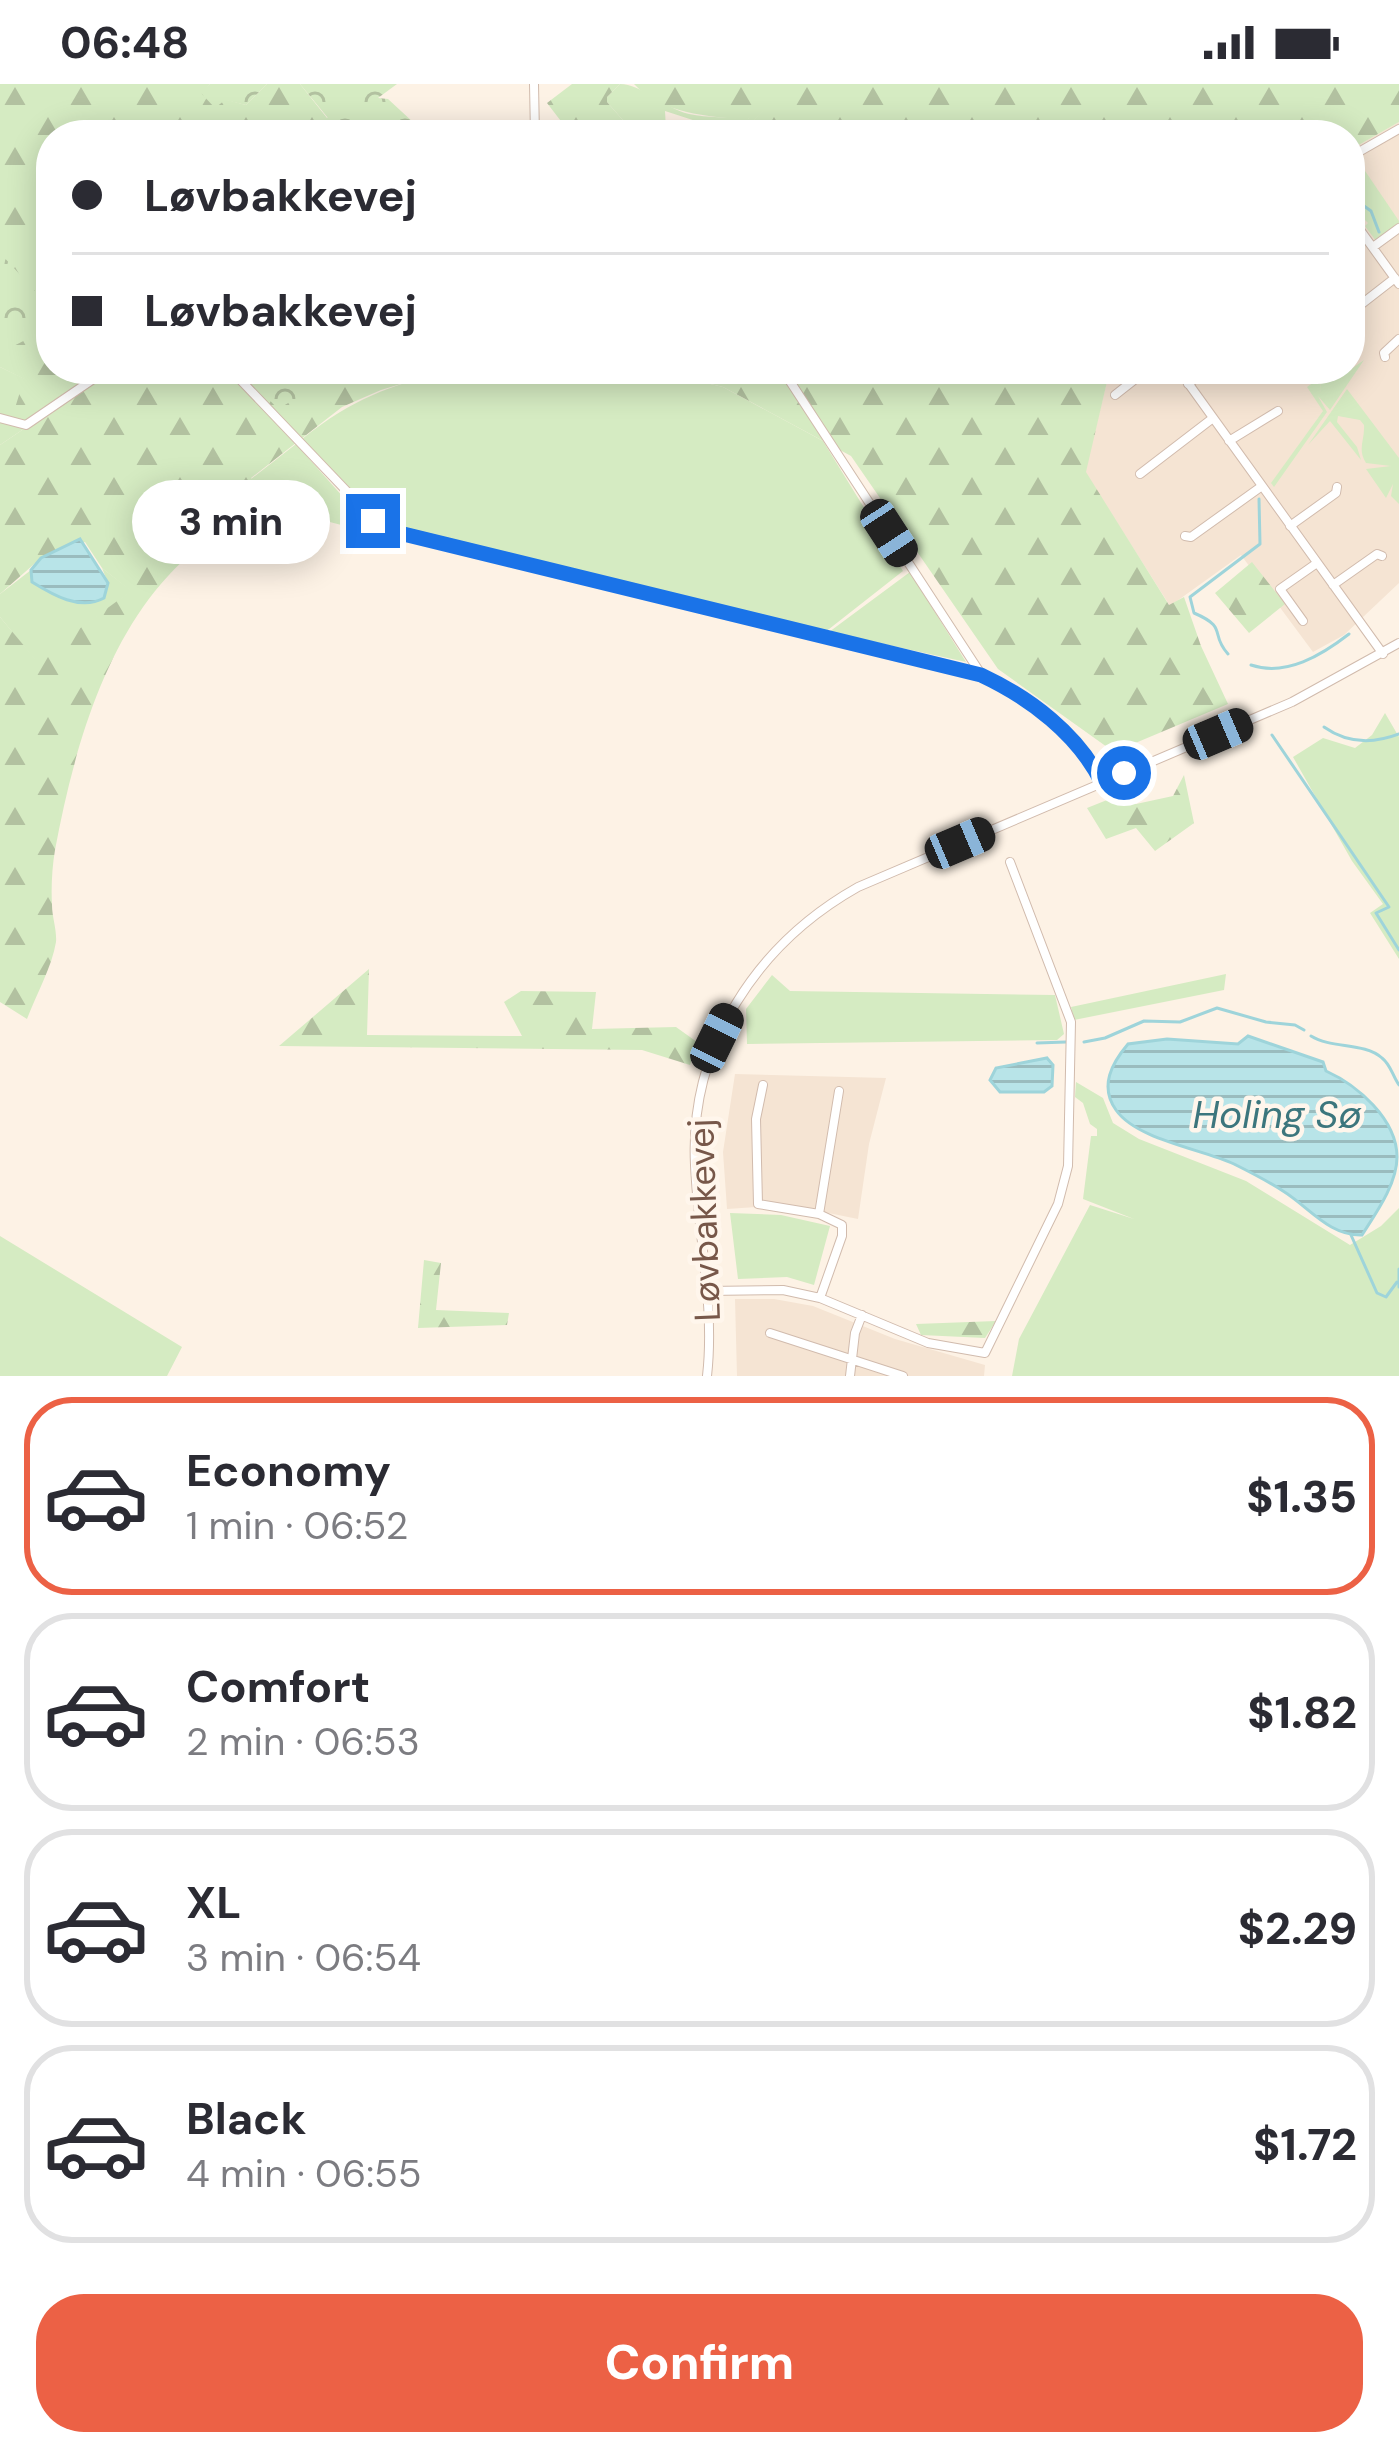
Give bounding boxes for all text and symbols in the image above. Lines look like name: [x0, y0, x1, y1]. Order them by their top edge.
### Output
text: 06:48: [60, 13, 189, 72]
text: Løvbakkevej: [144, 166, 417, 225]
text: Løvbakkevej: [144, 281, 417, 340]
callout: 3 min: [133, 479, 331, 563]
car: [854, 493, 924, 573]
route end: [346, 494, 400, 548]
text: 3 min: [179, 496, 283, 547]
car: [1178, 703, 1258, 765]
route start: [1097, 746, 1151, 800]
car: [920, 812, 1000, 874]
car: [685, 998, 749, 1078]
water label: Holing Sø: [1193, 1089, 1362, 1140]
street label: Løvbakkevej: [677, 1118, 731, 1322]
text: Economy: [186, 1441, 391, 1500]
icon: car: [42, 1442, 150, 1550]
text: $1.35: [1246, 1467, 1357, 1526]
text: 1 min · 06:52: [186, 1500, 408, 1551]
text: Comfort: [186, 1657, 370, 1716]
icon: car: [42, 1658, 150, 1766]
text: $1.82: [1247, 1683, 1357, 1742]
text: 2 min · 06:53: [186, 1716, 420, 1767]
text: XL: [186, 1873, 241, 1932]
icon: car: [42, 1874, 150, 1982]
text: $2.29: [1238, 1899, 1357, 1958]
text: 3 min · 06:54: [186, 1932, 421, 1983]
text: Black: [186, 2089, 306, 2148]
icon: car: [42, 2090, 150, 2198]
text: $1.72: [1253, 2115, 1357, 2174]
text: 4 min · 06:55: [186, 2148, 422, 2199]
button: Confirm: [36, 2294, 1363, 2432]

